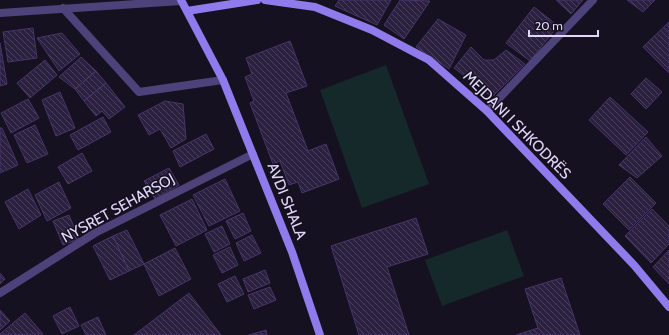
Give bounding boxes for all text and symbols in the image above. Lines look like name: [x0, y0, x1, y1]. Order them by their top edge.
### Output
scale bar: [529, 12, 598, 38]
text: 20 m: [535, 18, 563, 33]
street label: MEJDANI I SHKODRËS: [459, 67, 575, 183]
street label: AVDI SHALA: [263, 160, 311, 243]
street label: NYSRET SEHARSOJ: [58, 169, 178, 247]

